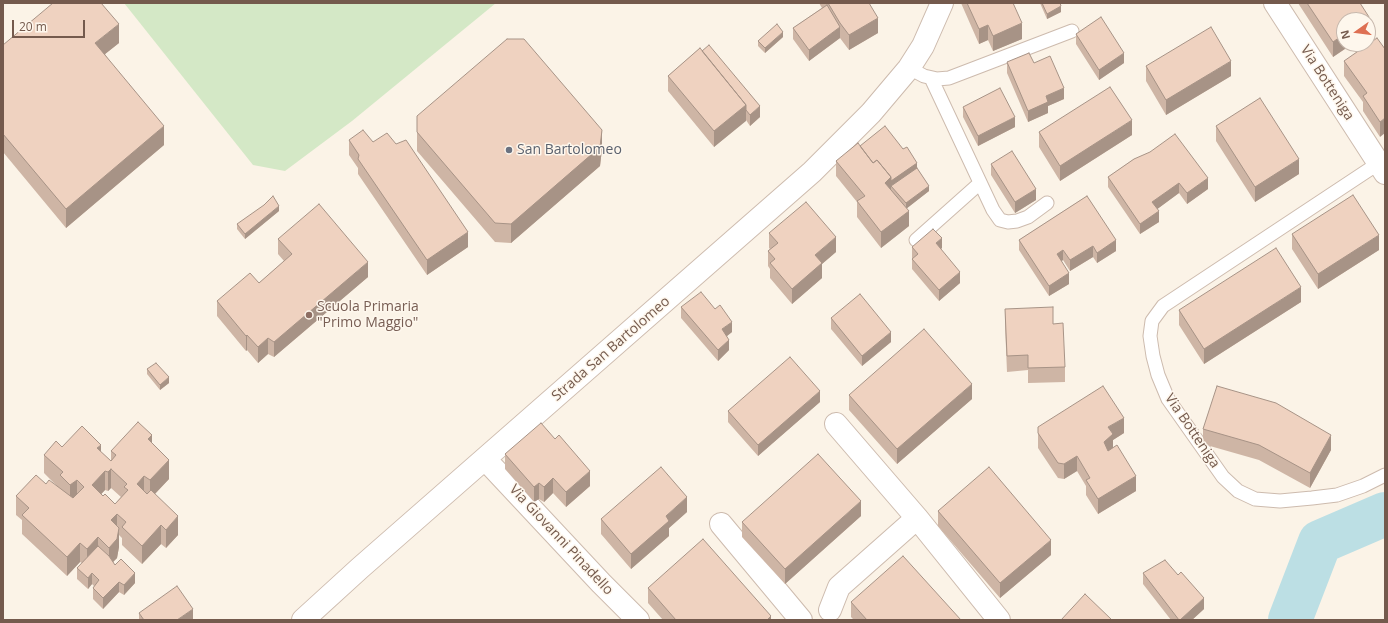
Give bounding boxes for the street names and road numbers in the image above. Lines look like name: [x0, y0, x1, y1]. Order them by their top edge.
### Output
street label: Via Botteniga: [1297, 42, 1357, 124]
street label: Strada San Bartolomeo: [549, 293, 673, 405]
street label: Via Botteniga: [1161, 391, 1223, 471]
street label: Via Giovanni Pinadello: [505, 481, 617, 599]

